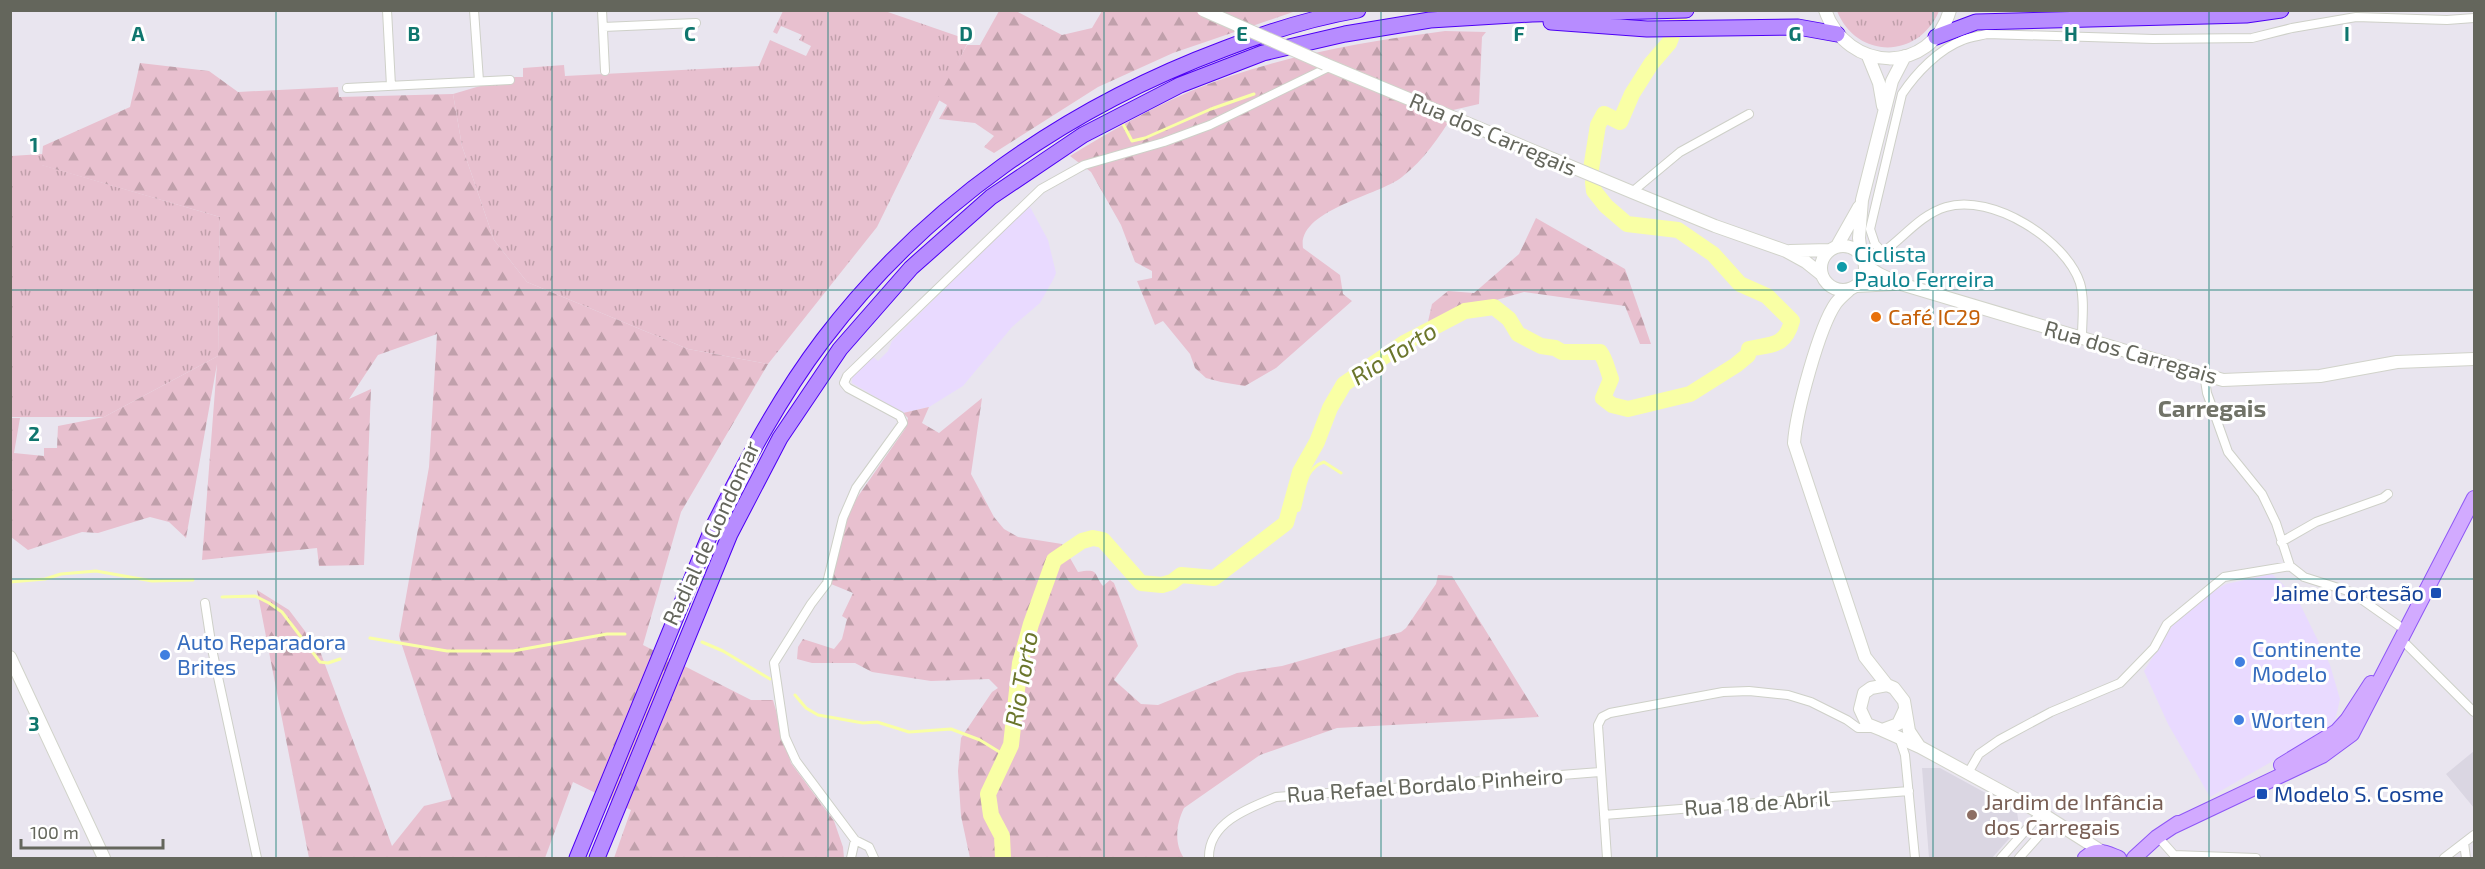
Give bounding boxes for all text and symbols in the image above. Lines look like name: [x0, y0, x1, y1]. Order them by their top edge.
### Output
text: A: [131, 21, 145, 45]
text: B: [408, 21, 420, 45]
text: C: [684, 21, 696, 45]
text: D: [959, 21, 973, 45]
text: E: [1236, 21, 1248, 45]
text: F: [1513, 21, 1525, 45]
text: G: [1789, 21, 1801, 45]
text: H: [2064, 21, 2078, 45]
text: I: [2344, 21, 2350, 45]
street label: Rua dos Carregais: [1406, 86, 1581, 180]
text: 1: [30, 132, 38, 156]
place label: Ciclista Paulo Ferreira: [1854, 240, 1994, 291]
marker: Ciclista Paulo Ferreira: [1835, 260, 1849, 274]
place label: Café IC29: [1888, 303, 1981, 329]
marker: Café IC29: [1869, 310, 1883, 324]
street label: Rua dos Carregais: [2042, 314, 2221, 388]
water label: Rio Torto: [1345, 315, 1442, 390]
district label: Carregais: [2158, 393, 2266, 422]
text: 2: [28, 421, 40, 445]
street label: Radial de Gondomar: [656, 436, 764, 629]
place label: Jaime Cortesão: [2273, 579, 2424, 605]
marker: Jaime Cortesão: [2429, 586, 2443, 600]
place label: Auto Reparadora Brites: [177, 628, 346, 679]
water label: Rio Torto: [998, 629, 1043, 728]
place label: Continente Modelo: [2252, 635, 2361, 686]
marker: Auto Reparadora Brites: [158, 648, 172, 662]
marker: Continente Modelo: [2233, 655, 2247, 669]
place label: Worten: [2251, 706, 2326, 732]
text: 3: [28, 711, 40, 735]
marker: Worten: [2232, 713, 2246, 727]
street label: Rua Refael Bordalo Pinheiro: [1286, 761, 1564, 807]
place label: Modelo S. Cosme: [2274, 780, 2444, 806]
street label: Rua 18 de Abril: [1683, 784, 1831, 820]
marker: Modelo S. Cosme: [2255, 787, 2269, 801]
place label: Jardim de Infância dos Carregais: [1984, 788, 2164, 839]
marker: Jardim de Infância dos Carregais: [1965, 808, 1979, 822]
scale bar: [21, 812, 164, 850]
text: 100 m: [30, 821, 79, 843]

